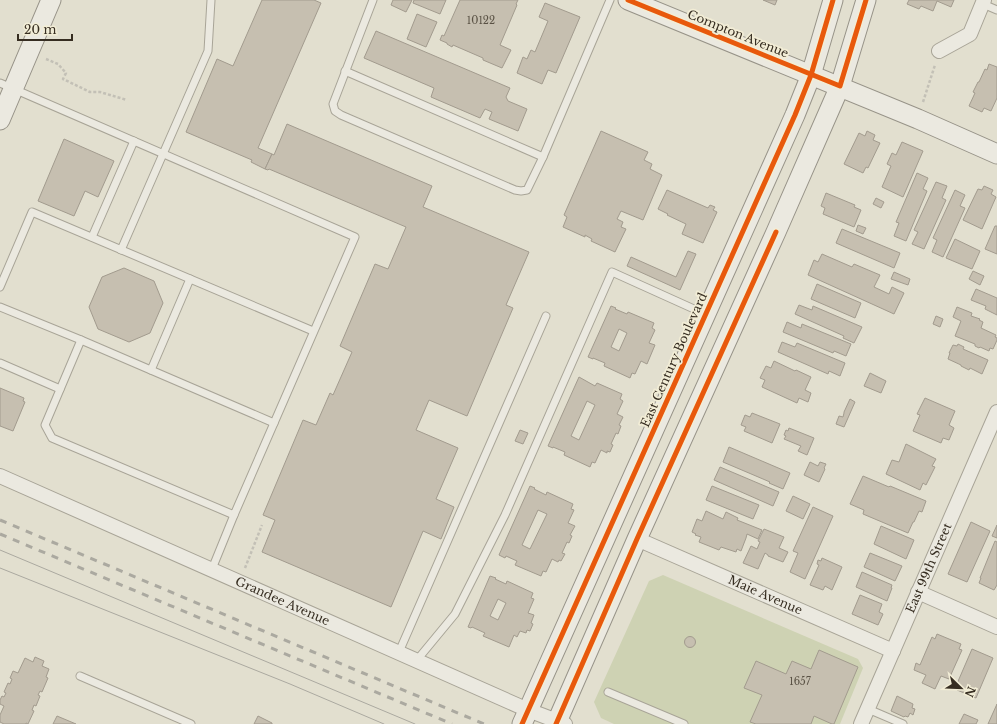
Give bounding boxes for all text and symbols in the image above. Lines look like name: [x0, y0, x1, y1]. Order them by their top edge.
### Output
street label: Compton Avenue: [685, 6, 791, 61]
house number: 10122: [467, 14, 495, 27]
scale bar: [18, 16, 72, 42]
text: 20 m: [24, 22, 56, 37]
street label: East Century Boulevard: [637, 290, 710, 429]
street label: East 99th Street: [902, 520, 955, 615]
street label: Maie Avenue: [726, 572, 805, 617]
street label: Grandee Avenue: [233, 573, 332, 628]
north arrow: [941, 668, 981, 708]
house number: 1657: [789, 675, 812, 688]
text: N: [961, 684, 979, 700]

